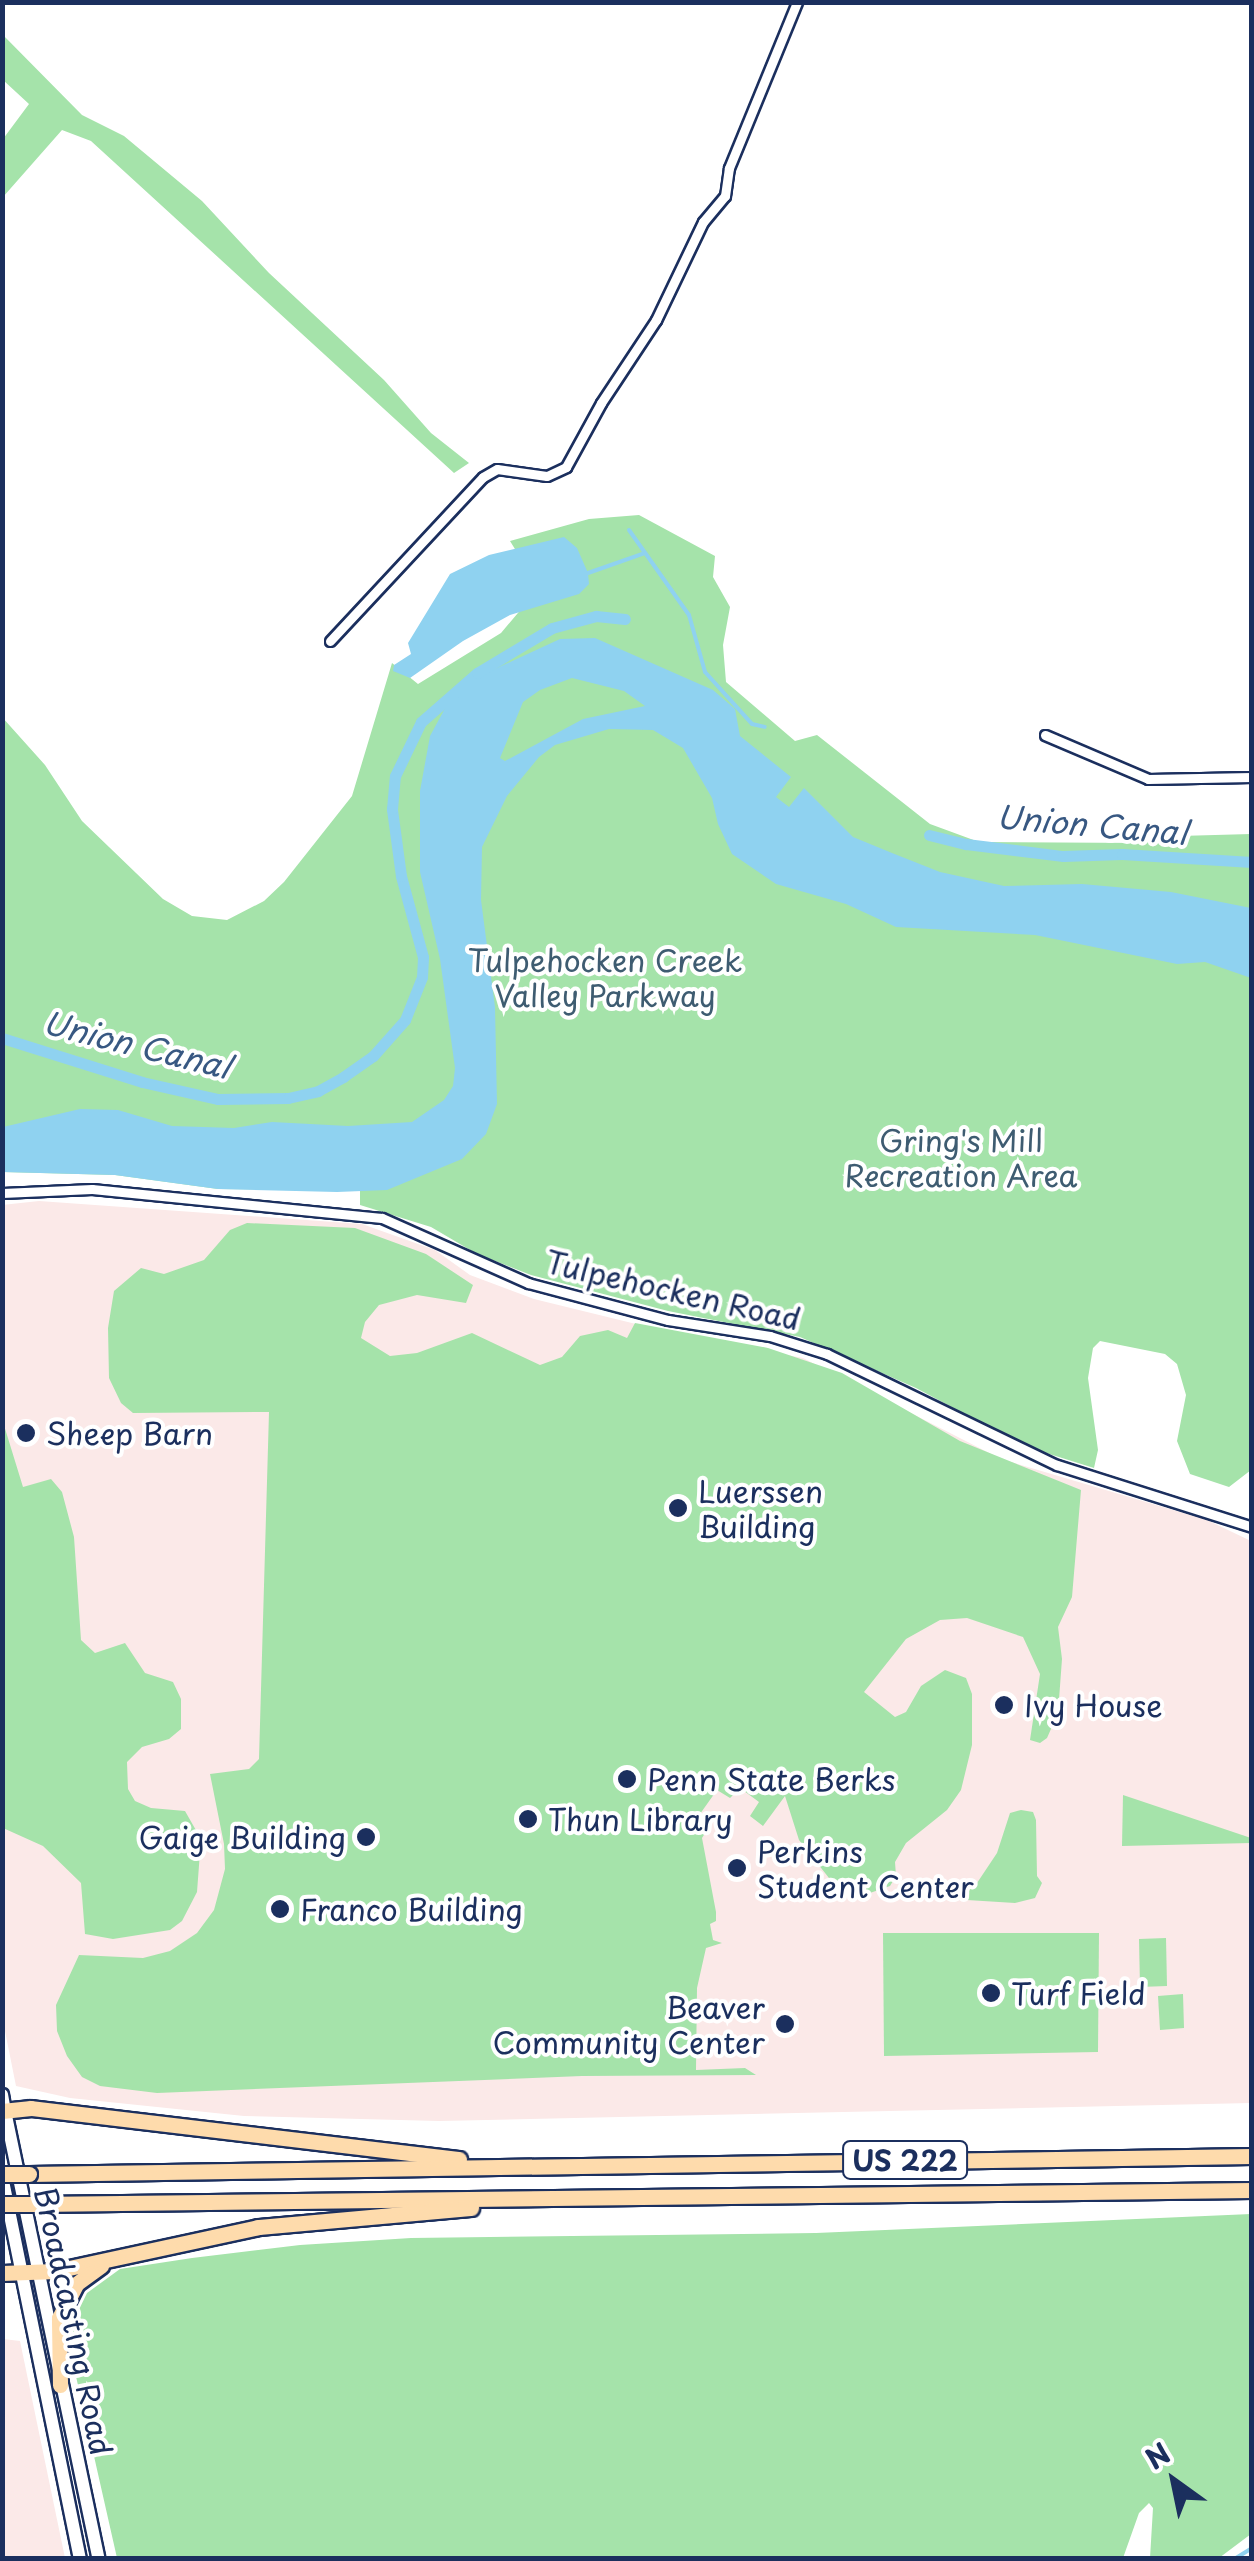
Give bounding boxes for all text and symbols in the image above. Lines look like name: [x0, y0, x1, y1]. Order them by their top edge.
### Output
water label: Union Canal: [995, 797, 1189, 851]
park label: Tulpehocken Creek Valley Parkway: [467, 942, 743, 1012]
water label: Union Canal: [39, 1002, 235, 1086]
park label: Gring's Mill Recreation Area: [844, 1122, 1078, 1192]
street label: Tulpehocken Road: [541, 1243, 805, 1337]
place label: Sheep Barn: [46, 1415, 215, 1451]
marker: Sheep Barn: [15, 1422, 37, 1444]
place label: Luerssen Building: [698, 1473, 823, 1544]
marker: Luerssen Building: [667, 1497, 689, 1519]
place label: Ivy House: [1024, 1687, 1163, 1723]
marker: Ivy House: [993, 1694, 1015, 1716]
place label: Penn State Berks: [647, 1761, 896, 1797]
marker: Penn State Berks: [616, 1768, 638, 1790]
place label: Thun Library: [548, 1801, 732, 1837]
marker: Thun Library: [517, 1808, 539, 1830]
place label: Gaige Building: [135, 1819, 346, 1855]
marker: Gaige Building: [355, 1826, 377, 1848]
place label: Perkins Student Center: [757, 1833, 976, 1904]
marker: Perkins Student Center: [726, 1857, 748, 1879]
place label: Franco Building: [300, 1891, 525, 1927]
marker: Franco Building: [269, 1898, 291, 1920]
place label: Turf Field: [1011, 1975, 1149, 2011]
marker: Turf Field: [980, 1982, 1002, 2004]
place label: Beaver Community Center: [490, 1989, 765, 2060]
marker: Beaver Community Center: [774, 2013, 796, 2035]
road number: US 222: [840, 2137, 970, 2183]
street label: Broadcasting Road: [28, 2183, 120, 2459]
north arrow: [1124, 2431, 1224, 2531]
text: N: [1136, 2431, 1178, 2479]

